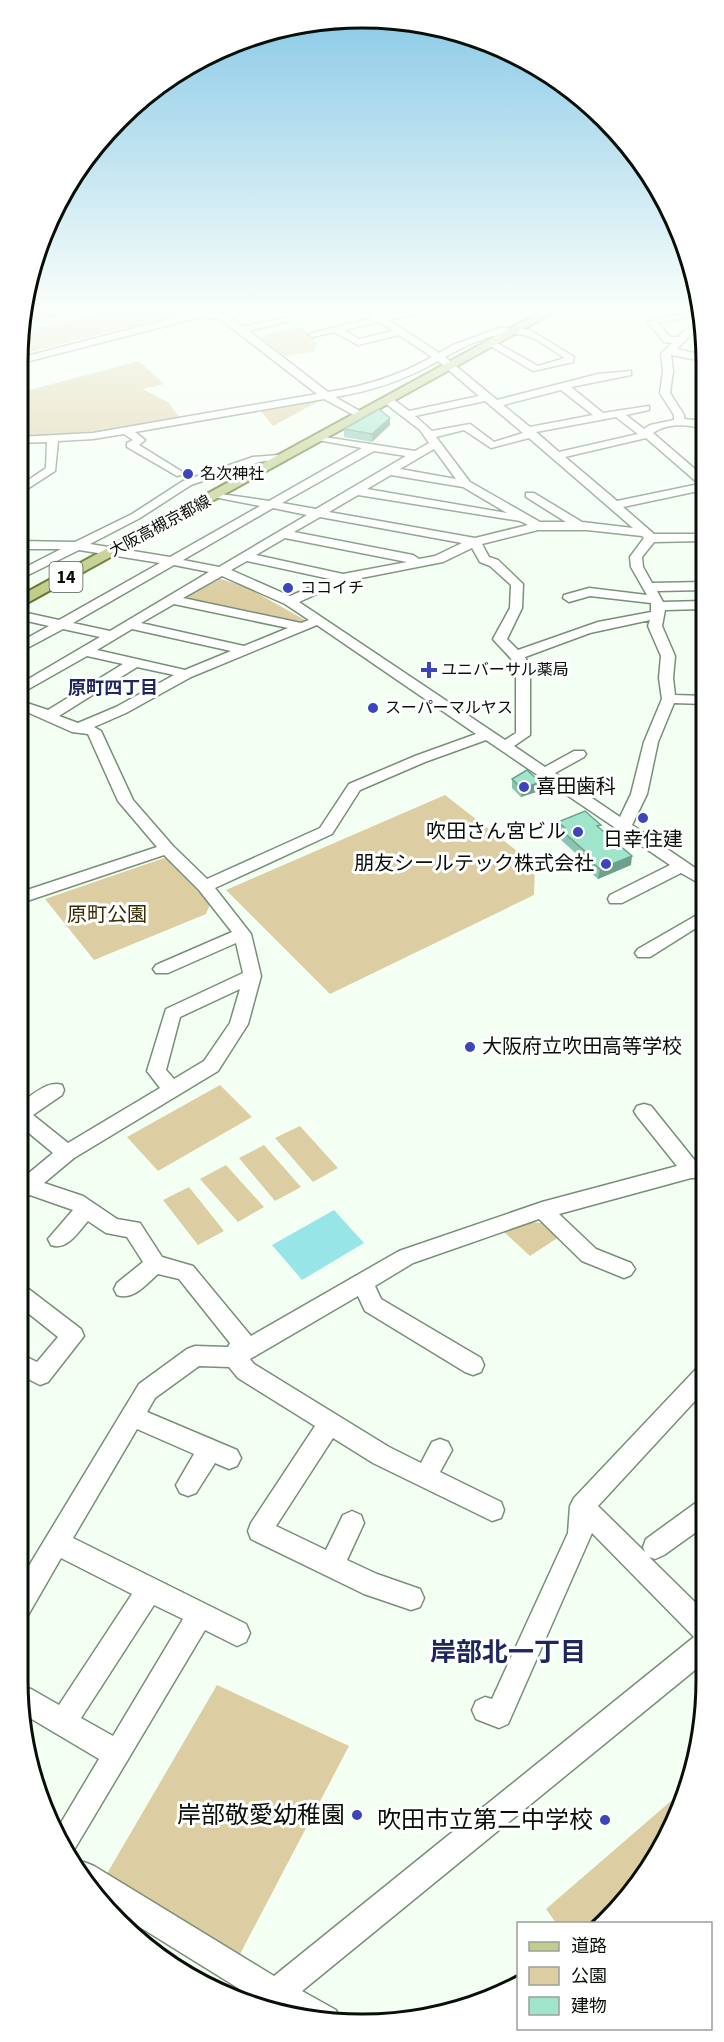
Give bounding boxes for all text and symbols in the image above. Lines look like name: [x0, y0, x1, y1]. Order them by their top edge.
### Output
place label: 名次神社: [200, 463, 264, 485]
marker: 名次神社: [181, 467, 195, 481]
street label: 大阪高槻京都線: [105, 490, 215, 562]
road number: 14: [50, 562, 82, 592]
place label: ココイチ: [300, 577, 364, 599]
marker: ココイチ: [281, 581, 295, 595]
place label: ユニバーサル薬局: [441, 659, 569, 681]
marker: ユニバーサル薬局: [422, 663, 436, 677]
district label: 原町四丁目: [68, 676, 158, 701]
place label: スーパーマルヤス: [385, 697, 513, 719]
marker: スーパーマルヤス: [366, 701, 380, 715]
place label: 喜田歯科: [536, 773, 616, 801]
marker: 喜田歯科: [517, 780, 531, 794]
marker: 日幸住建: [636, 811, 650, 825]
place label: 吹田さん宮ビル: [426, 818, 566, 846]
marker: 吹田さん宮ビル: [571, 825, 585, 839]
place label: 日幸住建: [603, 826, 683, 854]
place label: 朋友シールテック株式会社: [354, 850, 594, 878]
marker: 朋友シールテック株式会社: [599, 857, 613, 871]
park label: 原町公園: [67, 901, 147, 929]
place label: 大阪府立吹田高等学校: [482, 1033, 682, 1061]
marker: 大阪府立吹田高等学校: [463, 1040, 477, 1054]
district label: 岸部北一丁目: [430, 1634, 586, 1671]
place label: 岸部敬愛幼稚園: [177, 1798, 345, 1833]
place label: 吹田市立第二中学校: [377, 1803, 593, 1838]
marker: 岸部敬愛幼稚園: [350, 1808, 364, 1822]
marker: 吹田市立第二中学校: [598, 1813, 612, 1827]
legend: [517, 1922, 712, 2030]
text: 道路: [571, 1934, 607, 1959]
text: 公園: [571, 1964, 607, 1989]
text: 建物: [571, 1994, 607, 2019]

